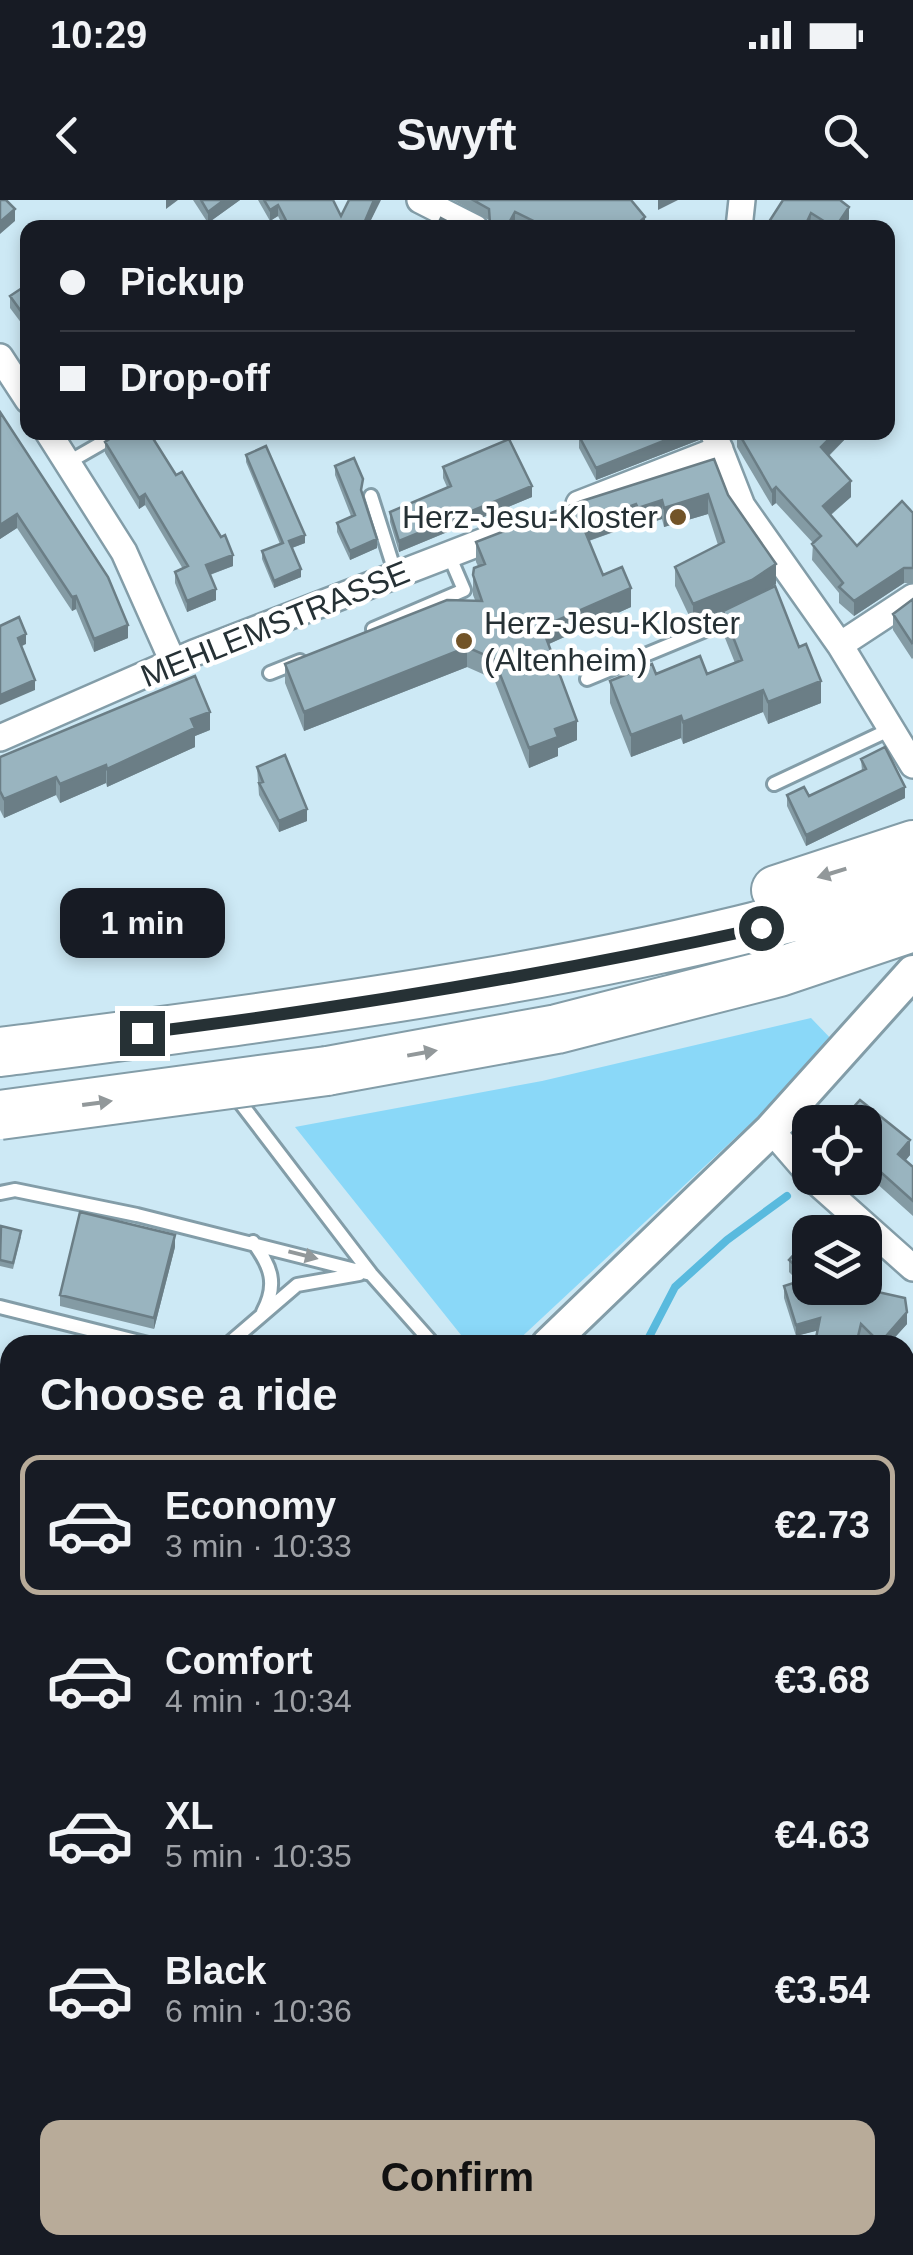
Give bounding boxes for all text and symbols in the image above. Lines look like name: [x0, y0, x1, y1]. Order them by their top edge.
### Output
text: 10:29: [50, 14, 147, 56]
icon: back: [40, 108, 95, 163]
icon: search: [818, 108, 873, 163]
text: Swyft: [396, 109, 517, 160]
text: Pickup: [120, 261, 245, 303]
text: Drop-off: [120, 357, 270, 399]
place label: Herz-Jesu-Kloster: [402, 499, 658, 535]
marker: Herz-Jesu-Kloster: [667, 506, 689, 528]
street label: MEHLEMSTRASSE: [136, 554, 414, 694]
place label: Herz-Jesu-Kloster (Altenheim): [484, 605, 740, 678]
marker: Herz-Jesu-Kloster (Altenheim): [453, 630, 475, 652]
one-way arrow: [816, 866, 847, 881]
callout: 1 min: [59, 888, 224, 958]
text: 1 min: [101, 905, 184, 941]
route start: [739, 906, 784, 951]
route end: [120, 1011, 165, 1056]
one-way arrow: [407, 1045, 438, 1061]
one-way arrow: [81, 1095, 113, 1111]
map controls: [792, 1105, 882, 1305]
button: locate: [792, 1105, 882, 1195]
button: layers: [792, 1215, 882, 1305]
one-way arrow: [288, 1248, 319, 1263]
text: Choose a ride: [40, 1369, 338, 1420]
icon: car: [45, 1480, 135, 1570]
text: Economy: [165, 1485, 336, 1527]
text: €2.73: [775, 1504, 870, 1546]
text: 3 min · 10:33: [165, 1528, 352, 1564]
icon: car: [45, 1635, 135, 1725]
text: Comfort: [165, 1640, 313, 1682]
text: €3.68: [775, 1659, 870, 1701]
text: 4 min · 10:34: [165, 1683, 352, 1719]
icon: car: [45, 1790, 135, 1880]
text: XL: [165, 1795, 214, 1837]
text: €4.63: [775, 1814, 870, 1856]
text: 5 min · 10:35: [165, 1838, 352, 1874]
icon: car: [45, 1945, 135, 2035]
text: Black: [165, 1950, 266, 1992]
text: €3.54: [775, 1969, 870, 2011]
text: 6 min · 10:36: [165, 1993, 352, 2029]
button: Confirm: [40, 2120, 875, 2235]

